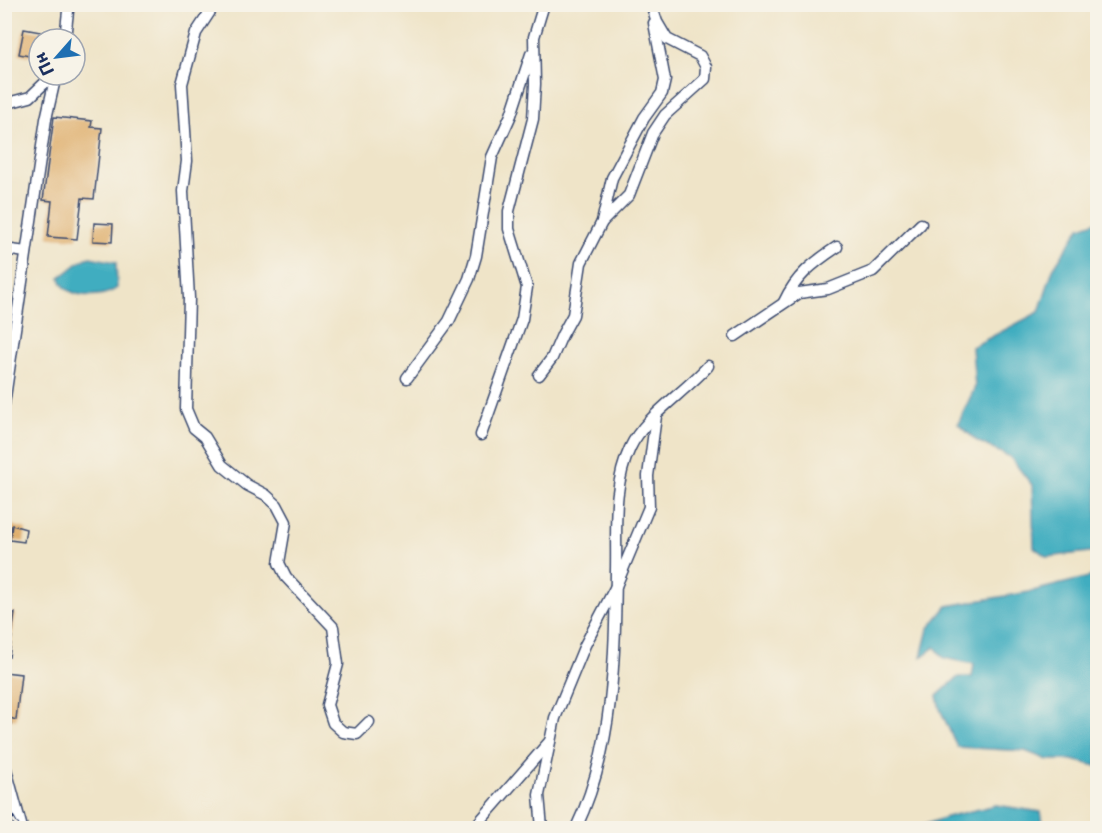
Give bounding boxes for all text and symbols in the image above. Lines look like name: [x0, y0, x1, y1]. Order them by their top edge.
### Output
north arrow: [27, 27, 87, 87]
text: Пн: [27, 49, 59, 80]

